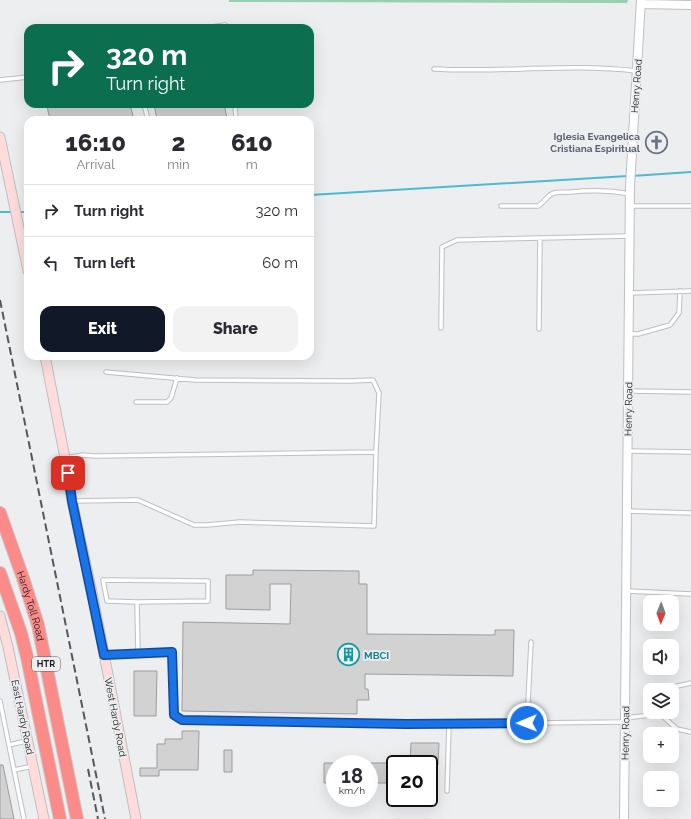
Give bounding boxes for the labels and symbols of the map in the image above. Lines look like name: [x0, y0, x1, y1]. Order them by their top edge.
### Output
street label: Henry Road: [629, 59, 644, 113]
church icon: Iglesia Evangelica Cristiana Espiritual: [643, 129, 669, 155]
place label: Iglesia Evangelica Cristiana Espiritual: [550, 131, 641, 154]
street label: Henry Road: [623, 382, 634, 436]
pin: [51, 456, 85, 490]
street label: Hardy Toll Road: [15, 570, 46, 642]
north arrow: [643, 595, 679, 631]
building icon: MBCI: [335, 642, 361, 668]
place label: MBCI: [364, 650, 389, 661]
road number: HTR: [32, 657, 60, 671]
street label: West Hardy Road: [102, 677, 129, 758]
street label: East Hardy Road: [9, 679, 36, 756]
position arrow: [506, 702, 548, 744]
street label: Henry Road: [620, 706, 631, 760]
speed limit sign: 20: [386, 755, 438, 807]

